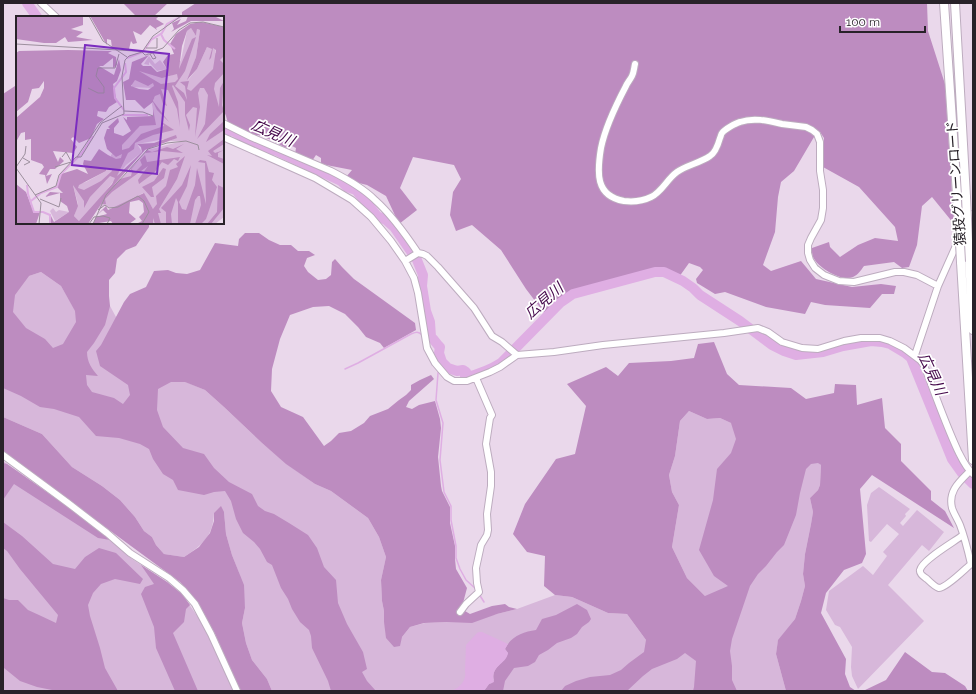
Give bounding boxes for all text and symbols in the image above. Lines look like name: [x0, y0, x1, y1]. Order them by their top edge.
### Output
scale bar: [840, 8, 925, 34]
text: 100 m: [846, 15, 880, 29]
inset map: [16, 16, 224, 224]
water label: 広見川: [249, 116, 299, 151]
street label: 猿投グリーンロード: [944, 120, 968, 246]
water label: 広見川: [521, 278, 568, 323]
water label: 広見川: [914, 350, 951, 400]

